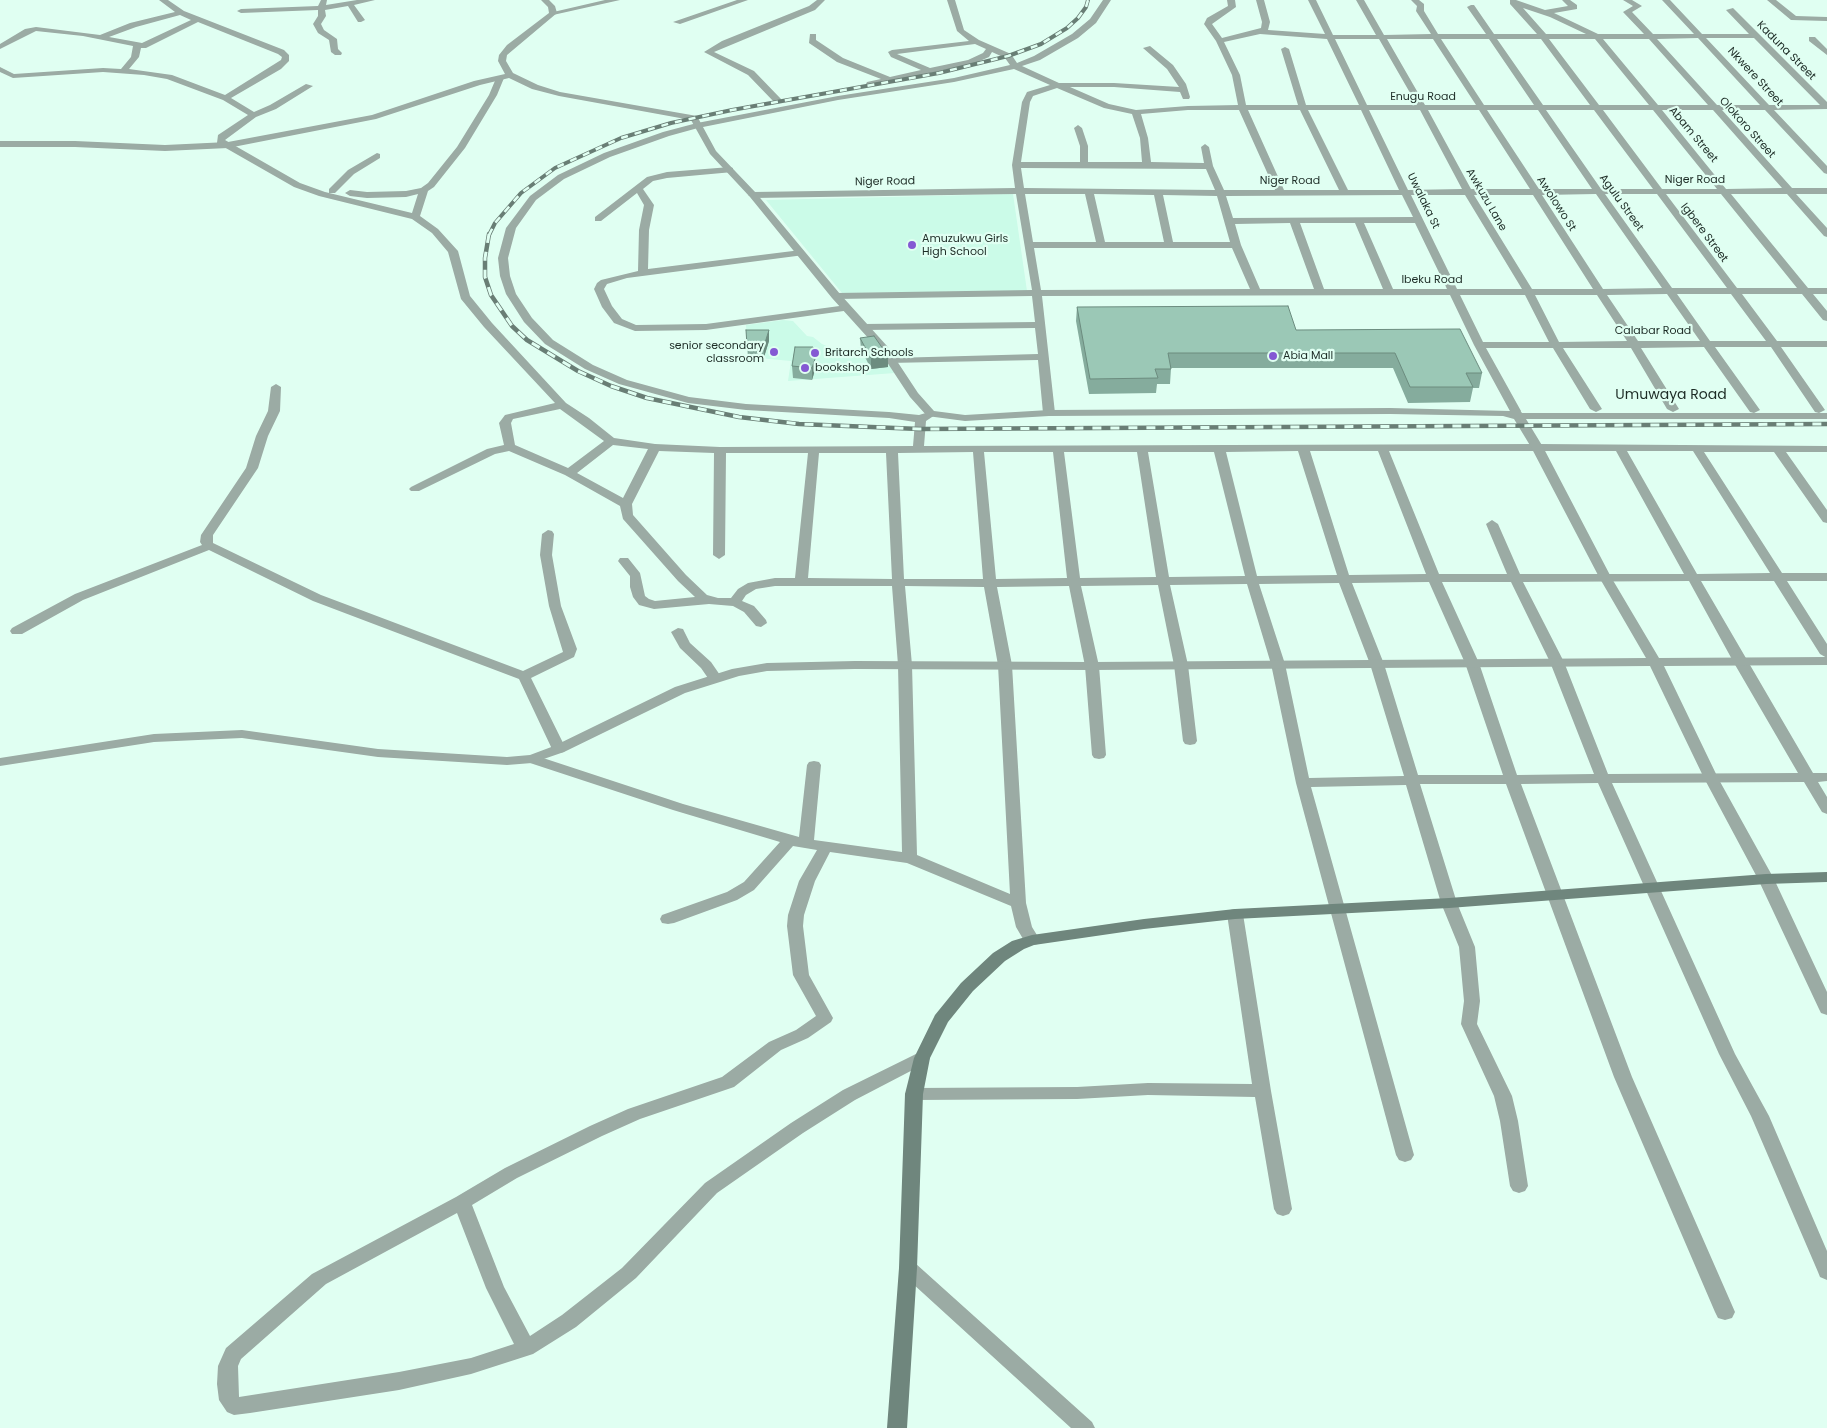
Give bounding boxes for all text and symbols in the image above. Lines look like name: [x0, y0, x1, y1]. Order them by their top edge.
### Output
street label: Kaduna Street: [1754, 19, 1818, 83]
street label: Nkwere Street: [1724, 45, 1786, 109]
street label: Enugu Road: [1390, 90, 1456, 104]
street label: Olokoro Street: [1716, 95, 1778, 161]
street label: Abam Street: [1666, 104, 1720, 166]
street label: Awkuzu Lane: [1463, 166, 1509, 234]
street label: Uwalaka St: [1404, 171, 1442, 231]
street label: Agulu Street: [1596, 172, 1646, 234]
street label: Niger Road: [1665, 173, 1725, 187]
street label: Niger Road: [1260, 174, 1320, 188]
street label: Awolowo St: [1533, 174, 1579, 234]
street label: Niger Road: [855, 175, 915, 189]
street label: Igbere Street: [1678, 201, 1730, 265]
place label: Amuzukwu Girls High School: [922, 232, 1008, 258]
marker: Amuzukwu Girls High School: [906, 239, 918, 251]
street label: Ibeku Road: [1401, 273, 1463, 287]
street label: Calabar Road: [1615, 324, 1691, 338]
place label: senior secondary classroom: [669, 339, 764, 365]
marker: senior secondary classroom: [768, 346, 780, 358]
place label: Britarch Schools: [825, 346, 913, 360]
marker: Britarch Schools: [809, 347, 821, 359]
place label: Abia Mall: [1283, 349, 1333, 363]
marker: Abia Mall: [1267, 350, 1279, 362]
place label: bookshop: [815, 361, 869, 375]
marker: bookshop: [799, 362, 811, 374]
street label: Umuwaya Road: [1615, 387, 1727, 403]

